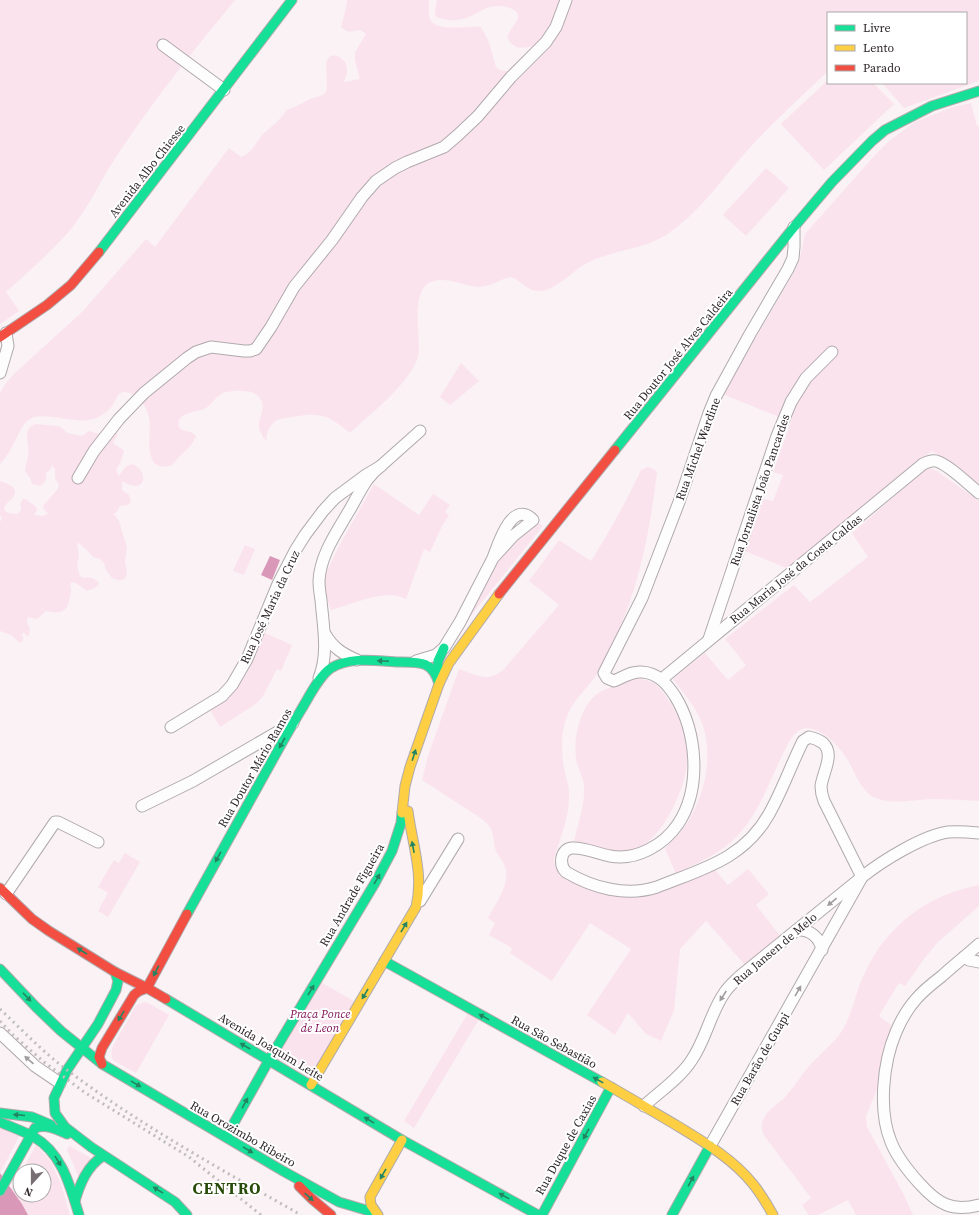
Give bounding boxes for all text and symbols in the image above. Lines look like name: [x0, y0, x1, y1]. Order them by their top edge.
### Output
legend: [827, 12, 967, 84]
text: Livre: [863, 20, 891, 36]
text: Lento: [863, 40, 894, 56]
text: Parado: [863, 60, 901, 76]
street label: Avenida Albo Chiesse: [105, 121, 189, 221]
street label: Rua Doutor José Alves Caldeira: [620, 284, 737, 423]
street label: Rua Michel Wardine: [672, 395, 724, 503]
street label: Rua Jornalista João Pancardes: [726, 412, 794, 568]
street label: Rua Maria José da Costa Caldas: [727, 511, 865, 627]
street label: Rua José Maria da Cruz: [237, 547, 304, 666]
one-way arrow: [377, 658, 389, 665]
street label: Rua Doutor Mário Ramos: [214, 706, 296, 830]
one-way arrow: [279, 737, 285, 749]
one-way arrow: [411, 749, 417, 761]
street label: Rua Andrade Figueira: [316, 840, 389, 950]
one-way arrow: [410, 841, 416, 853]
one-way arrow: [215, 851, 222, 862]
one-way arrow: [374, 873, 381, 884]
one-way arrow: [827, 898, 838, 906]
street label: Rua Jansen de Melo: [730, 909, 821, 989]
one-way arrow: [401, 921, 408, 933]
one-way arrow: [76, 948, 88, 955]
one-way arrow: [153, 965, 159, 976]
one-way arrow: [307, 984, 314, 996]
one-way arrow: [795, 985, 802, 997]
one-way arrow: [361, 988, 368, 1000]
one-way arrow: [719, 990, 727, 1001]
one-way arrow: [22, 992, 32, 1002]
park label: Praça Ponce de Leon: [289, 1006, 350, 1036]
street label: Avenida Joaquim Leite: [215, 1009, 327, 1085]
street label: Rua Barão de Guapi: [727, 1009, 793, 1108]
one-way arrow: [117, 1010, 124, 1022]
street label: Rua São Sebastião: [508, 1012, 600, 1072]
one-way arrow: [478, 1014, 490, 1020]
one-way arrow: [239, 1042, 251, 1049]
one-way arrow: [24, 1055, 34, 1065]
one-way arrow: [592, 1076, 604, 1083]
one-way arrow: [130, 1081, 142, 1088]
street label: Rua Duque de Caxias: [532, 1092, 600, 1198]
street label: Rua Orozimbo Ribeiro: [187, 1097, 299, 1171]
one-way arrow: [241, 1097, 248, 1109]
one-way arrow: [13, 1112, 25, 1118]
one-way arrow: [363, 1116, 375, 1123]
one-way arrow: [583, 1128, 589, 1139]
one-way arrow: [242, 1147, 254, 1154]
one-way arrow: [55, 1155, 62, 1167]
north arrow: [12, 1163, 52, 1203]
one-way arrow: [379, 1168, 386, 1180]
one-way arrow: [687, 1175, 694, 1187]
district label: CENTRO: [192, 1177, 262, 1199]
text: N: [22, 1183, 35, 1200]
one-way arrow: [152, 1187, 164, 1194]
one-way arrow: [304, 1192, 315, 1201]
one-way arrow: [498, 1192, 510, 1199]

